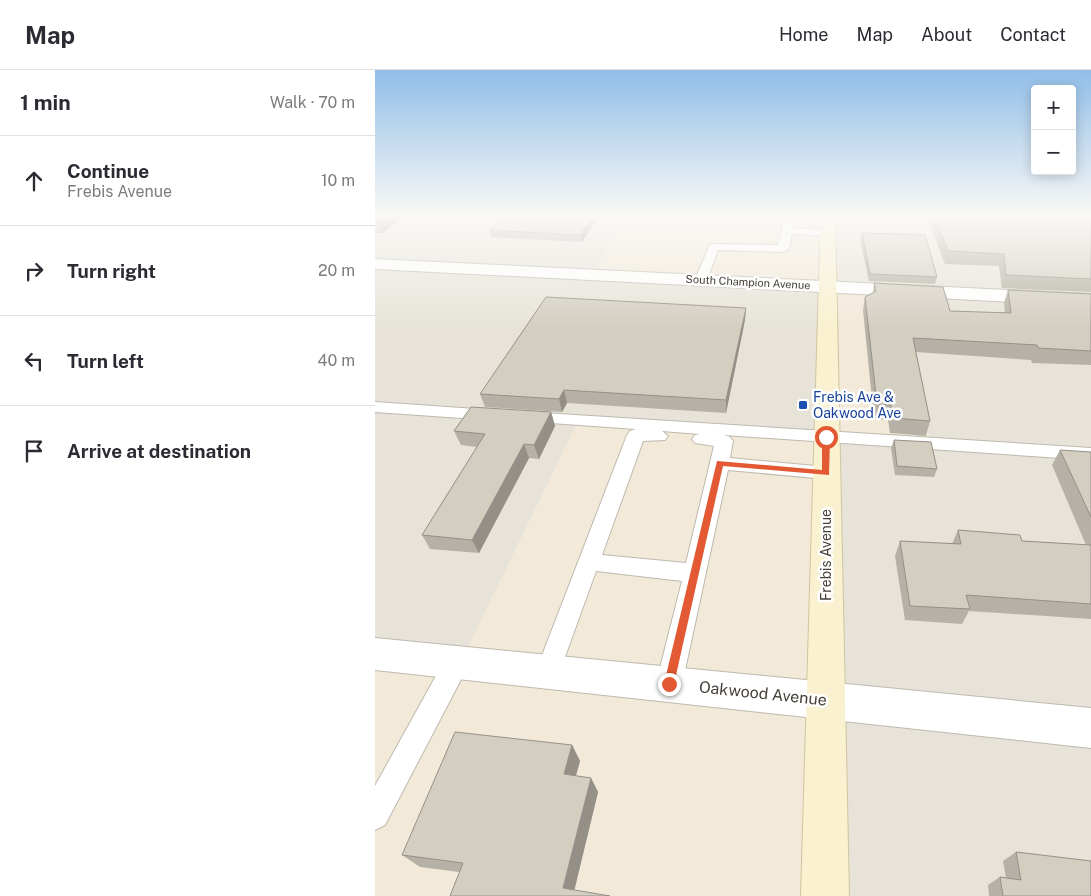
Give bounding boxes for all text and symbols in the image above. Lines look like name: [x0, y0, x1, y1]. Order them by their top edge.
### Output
text: Map: [25, 21, 75, 49]
text: Home: [779, 24, 829, 45]
text: Map: [857, 24, 893, 45]
text: About: [921, 24, 972, 45]
text: Contact: [1000, 24, 1066, 45]
map controls: [1031, 85, 1076, 175]
button: +: [1031, 85, 1076, 130]
text: 1 min: [20, 90, 71, 115]
text: Walk · 70 m: [270, 93, 355, 112]
button: −: [1031, 130, 1076, 175]
text: Continue: [67, 160, 149, 182]
icon: ahead: [20, 167, 48, 195]
text: 10 m: [321, 171, 355, 190]
text: Frebis Avenue: [67, 182, 172, 201]
icon: right: [20, 257, 48, 285]
text: Turn right: [67, 260, 156, 282]
text: 20 m: [318, 261, 355, 280]
street label: South Champion Avenue: [685, 273, 811, 291]
icon: left: [20, 347, 48, 375]
text: Turn left: [67, 350, 144, 372]
text: 40 m: [317, 351, 355, 370]
place label: Frebis Ave & Oakwood Ave: [813, 389, 901, 421]
marker: Frebis Ave & Oakwood Ave: [797, 399, 809, 411]
route start: [815, 426, 838, 449]
icon: arrive: [20, 437, 48, 465]
text: Arrive at destination: [67, 440, 251, 462]
street label: Frebis Avenue: [818, 509, 834, 601]
route end: [658, 673, 681, 696]
street label: Oakwood Avenue: [698, 677, 828, 710]

